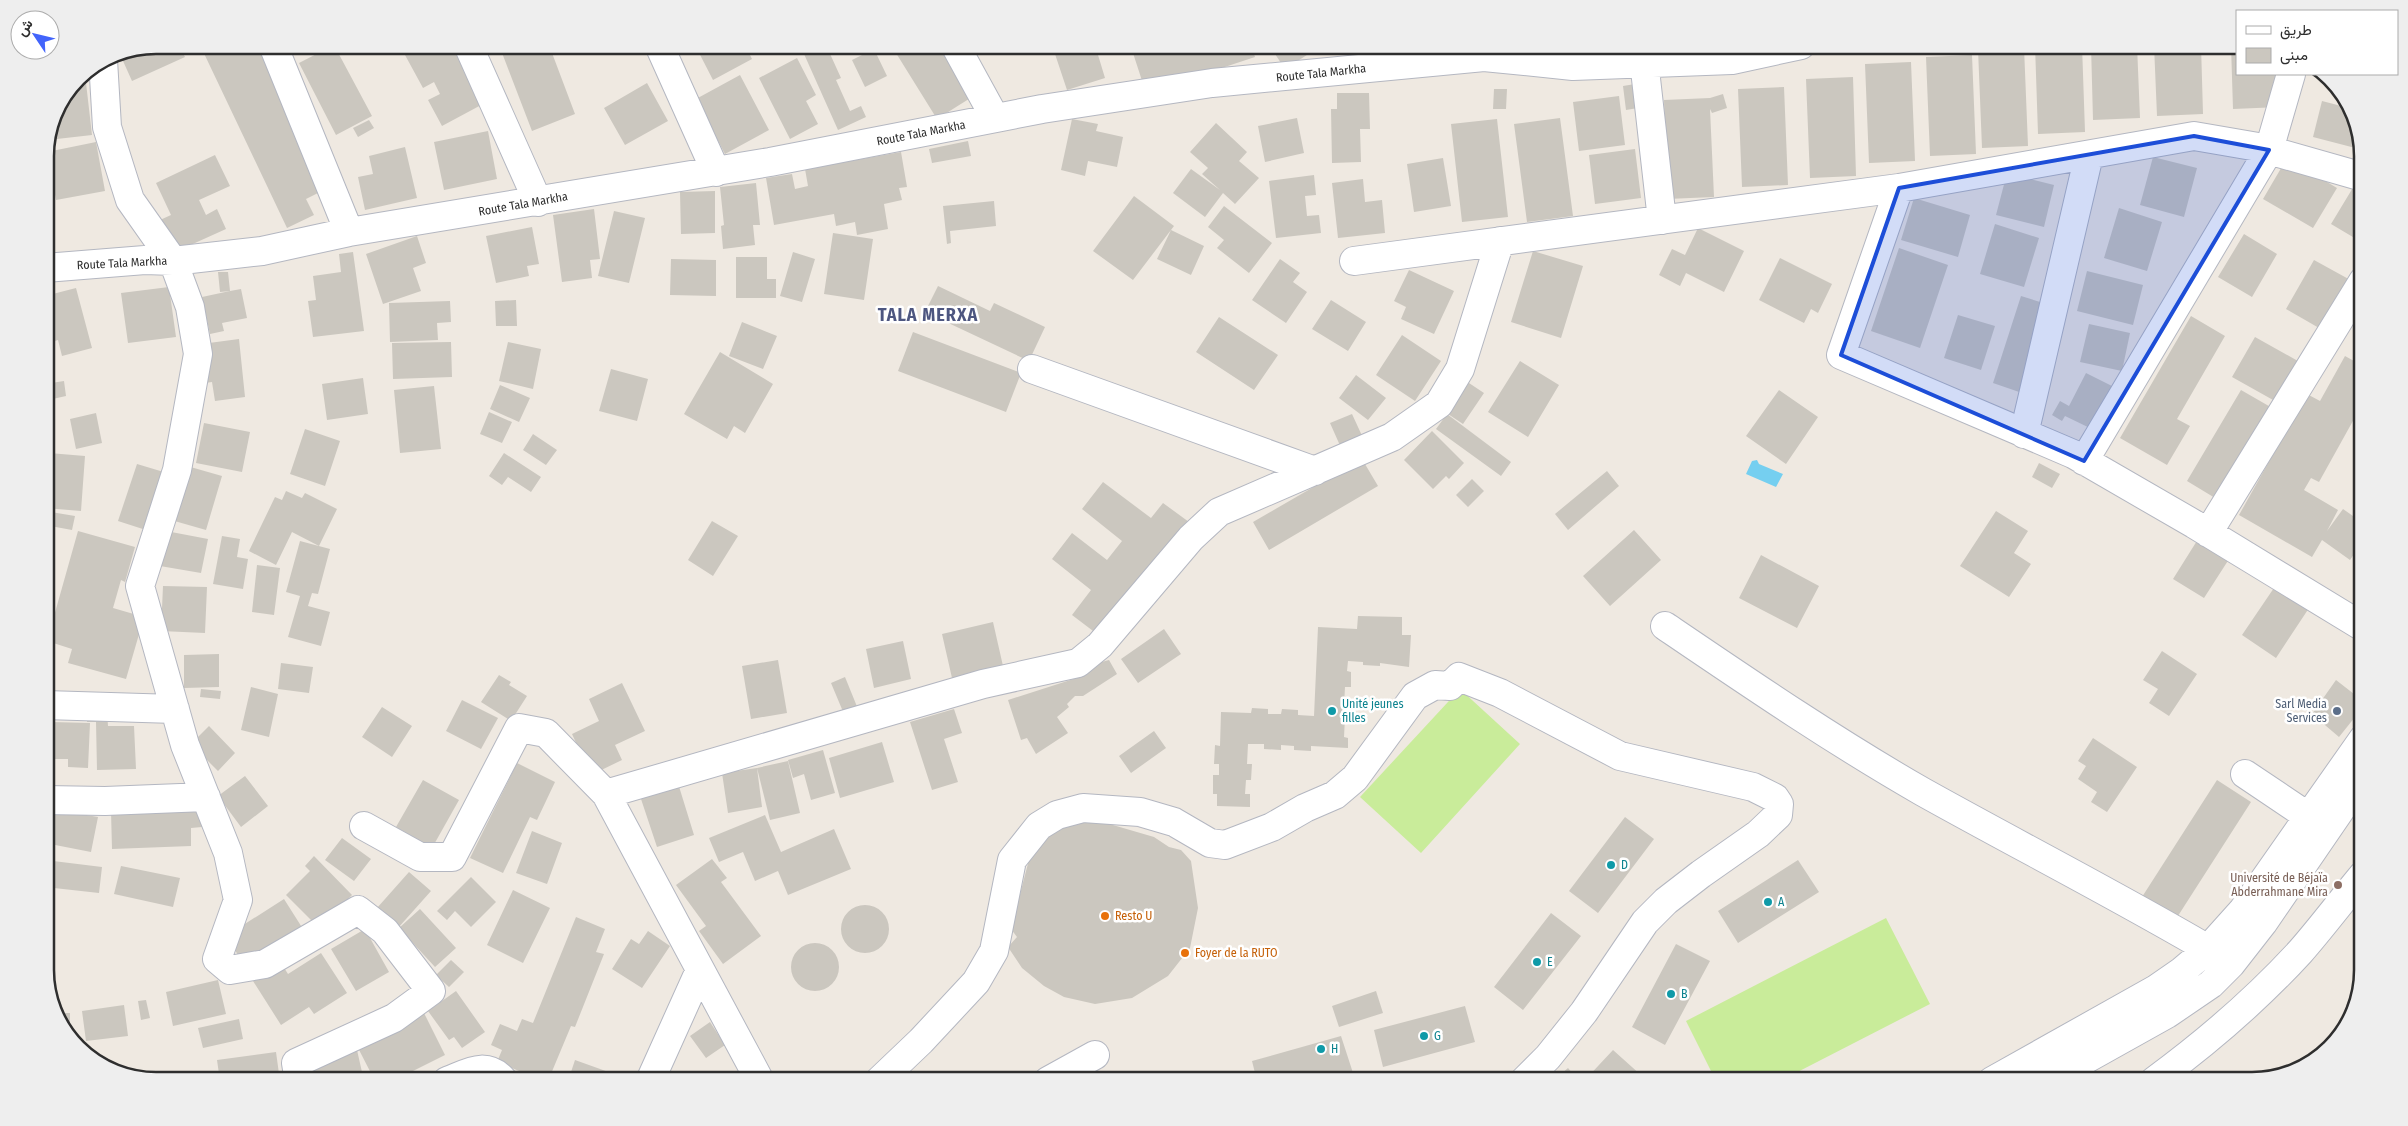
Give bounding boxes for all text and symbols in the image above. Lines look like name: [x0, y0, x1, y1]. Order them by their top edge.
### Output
north arrow: [10, 10, 60, 60]
legend: [2236, 10, 2398, 75]
text: ش: [13, 16, 37, 40]
text: طريق: [2280, 21, 2312, 40]
text: مبنى: [2280, 46, 2308, 65]
street label: Route Tala Markha: [1275, 61, 1367, 85]
street label: Route Tala Markha: [875, 117, 967, 148]
street label: Route Tala Markha: [477, 189, 569, 219]
street label: Route Tala Markha: [77, 254, 168, 272]
district label: TALA MERXA: [878, 304, 978, 326]
place label: Unité jeunes filles: [1342, 697, 1404, 725]
place label: Sarl Media Services: [2275, 697, 2327, 725]
marker: Unité jeunes filles: [1326, 705, 1338, 717]
marker: Sarl Media Services: [2331, 705, 2343, 717]
place label: D: [1621, 858, 1628, 872]
marker: D: [1605, 859, 1617, 871]
place label: Université de Béjaïa Abderrahmane Mira: [2230, 871, 2328, 899]
marker: Université de Béjaïa Abderrahmane Mira: [2332, 879, 2344, 891]
place label: A: [1778, 895, 1785, 909]
marker: A: [1762, 896, 1774, 908]
place label: Resto U: [1115, 909, 1152, 923]
marker: Resto U: [1099, 910, 1111, 922]
place label: Foyer de la RUTO: [1195, 946, 1278, 960]
marker: Foyer de la RUTO: [1179, 947, 1191, 959]
place label: E: [1547, 955, 1553, 969]
marker: E: [1531, 956, 1543, 968]
place label: B: [1681, 987, 1688, 1001]
marker: B: [1665, 988, 1677, 1000]
place label: G: [1434, 1029, 1441, 1043]
marker: G: [1418, 1030, 1430, 1042]
place label: H: [1331, 1042, 1338, 1056]
marker: H: [1315, 1043, 1327, 1055]

